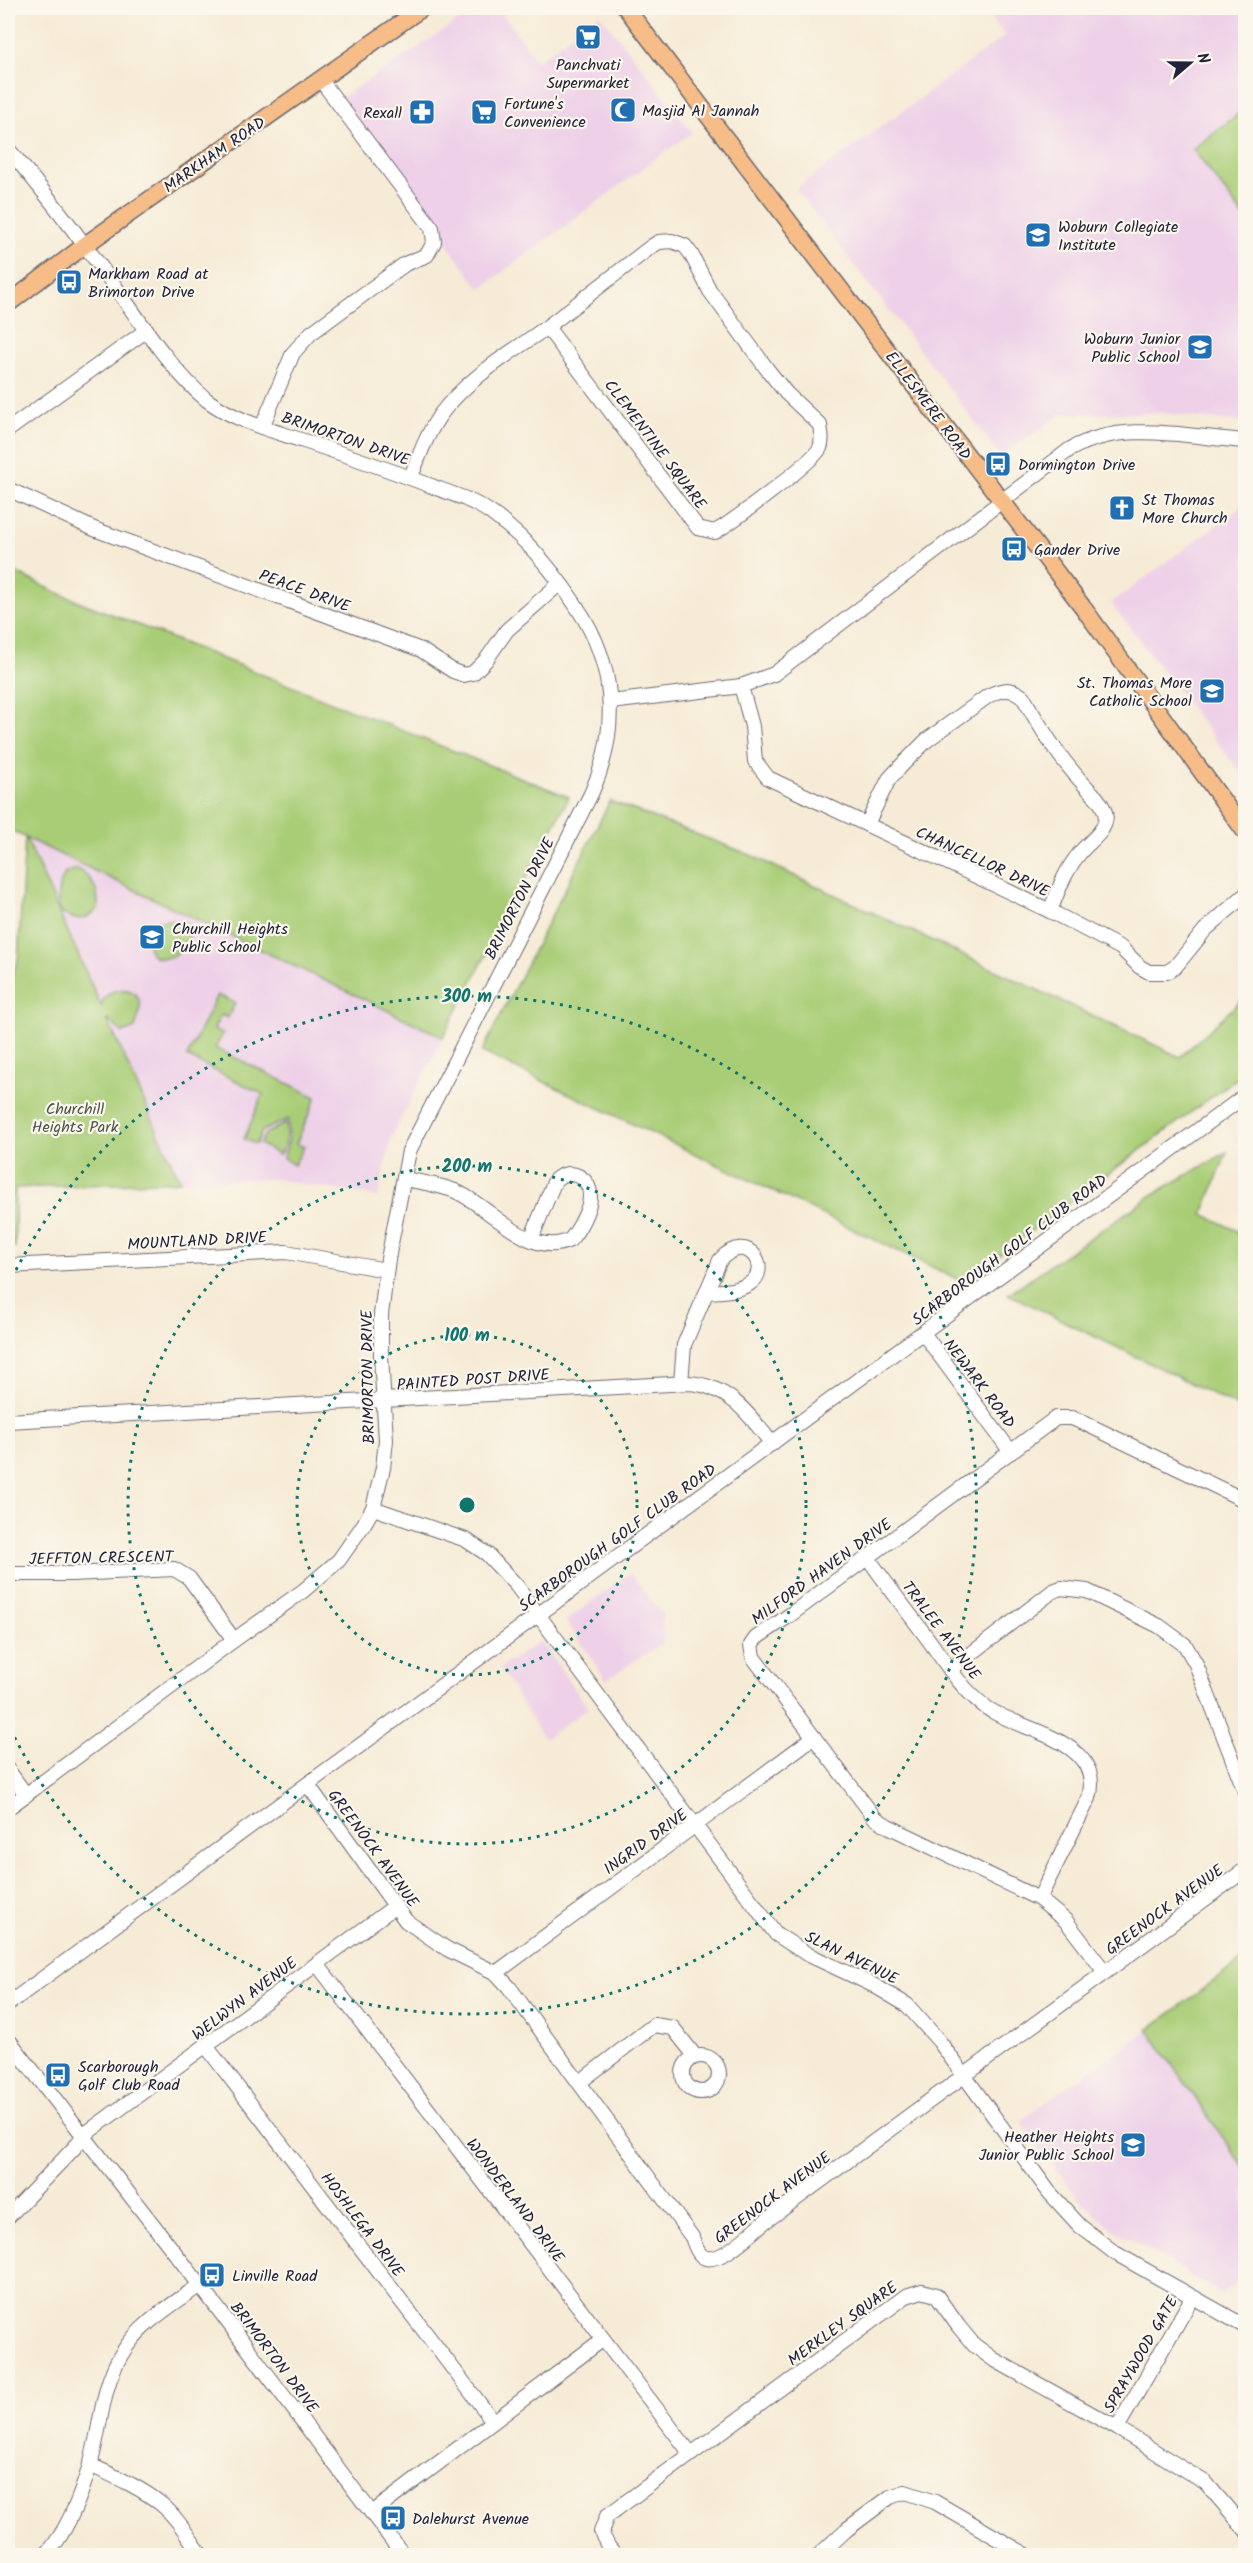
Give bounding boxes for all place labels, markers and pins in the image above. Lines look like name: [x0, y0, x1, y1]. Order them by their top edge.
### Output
supermarket icon: Panchvati Supermarket: [573, 22, 603, 52]
place label: Panchvati Supermarket: [547, 53, 630, 96]
place label: Fortune's Convenience: [504, 92, 586, 135]
mosque icon: Masjid Al Jannah: [608, 95, 638, 125]
pharmacy icon: Rexall: [407, 97, 437, 127]
supermarket icon: Fortune's Convenience: [469, 97, 499, 127]
place label: Masjid Al Jannah: [642, 99, 759, 124]
place label: Rexall: [363, 101, 402, 126]
place label: Woburn Collegiate Institute: [1058, 215, 1178, 258]
school or university icon: Woburn Collegiate Institute: [1023, 220, 1053, 250]
place label: Markham Road at Brimorton Drive: [88, 262, 209, 305]
bus stop icon: Markham Road at Brimorton Drive: [54, 267, 84, 297]
place label: Woburn Junior Public School: [1084, 327, 1182, 370]
school or university icon: Woburn Junior Public School: [1185, 332, 1215, 362]
bus stop icon: Dormington Drive: [983, 449, 1013, 479]
place label: Dormington Drive: [1018, 453, 1135, 478]
place label: St Thomas More Church: [1142, 488, 1228, 531]
church icon: St Thomas More Church: [1107, 493, 1137, 523]
bus stop icon: Gander Drive: [999, 534, 1029, 564]
place label: Gander Drive: [1034, 538, 1120, 563]
place label: St. Thomas More Catholic School: [1077, 671, 1192, 714]
school or university icon: St. Thomas More Catholic School: [1197, 676, 1227, 706]
place label: Churchill Heights Public School: [172, 917, 288, 960]
school or university icon: Churchill Heights Public School: [137, 922, 167, 952]
centre of rings: [457, 1495, 477, 1515]
place label: Scarborough Golf Club Road: [78, 2055, 180, 2098]
bus stop icon: Scarborough Golf Club Road: [43, 2060, 73, 2090]
place label: Heather Heights Junior Public School: [979, 2125, 1114, 2168]
school or university icon: Heather Heights Junior Public School: [1118, 2130, 1148, 2160]
bus stop icon: Linville Road: [197, 2260, 227, 2290]
place label: Linville Road: [232, 2264, 318, 2289]
bus stop icon: Dalehurst Avenue: [378, 2503, 408, 2533]
place label: Dalehurst Avenue: [412, 2507, 529, 2532]

